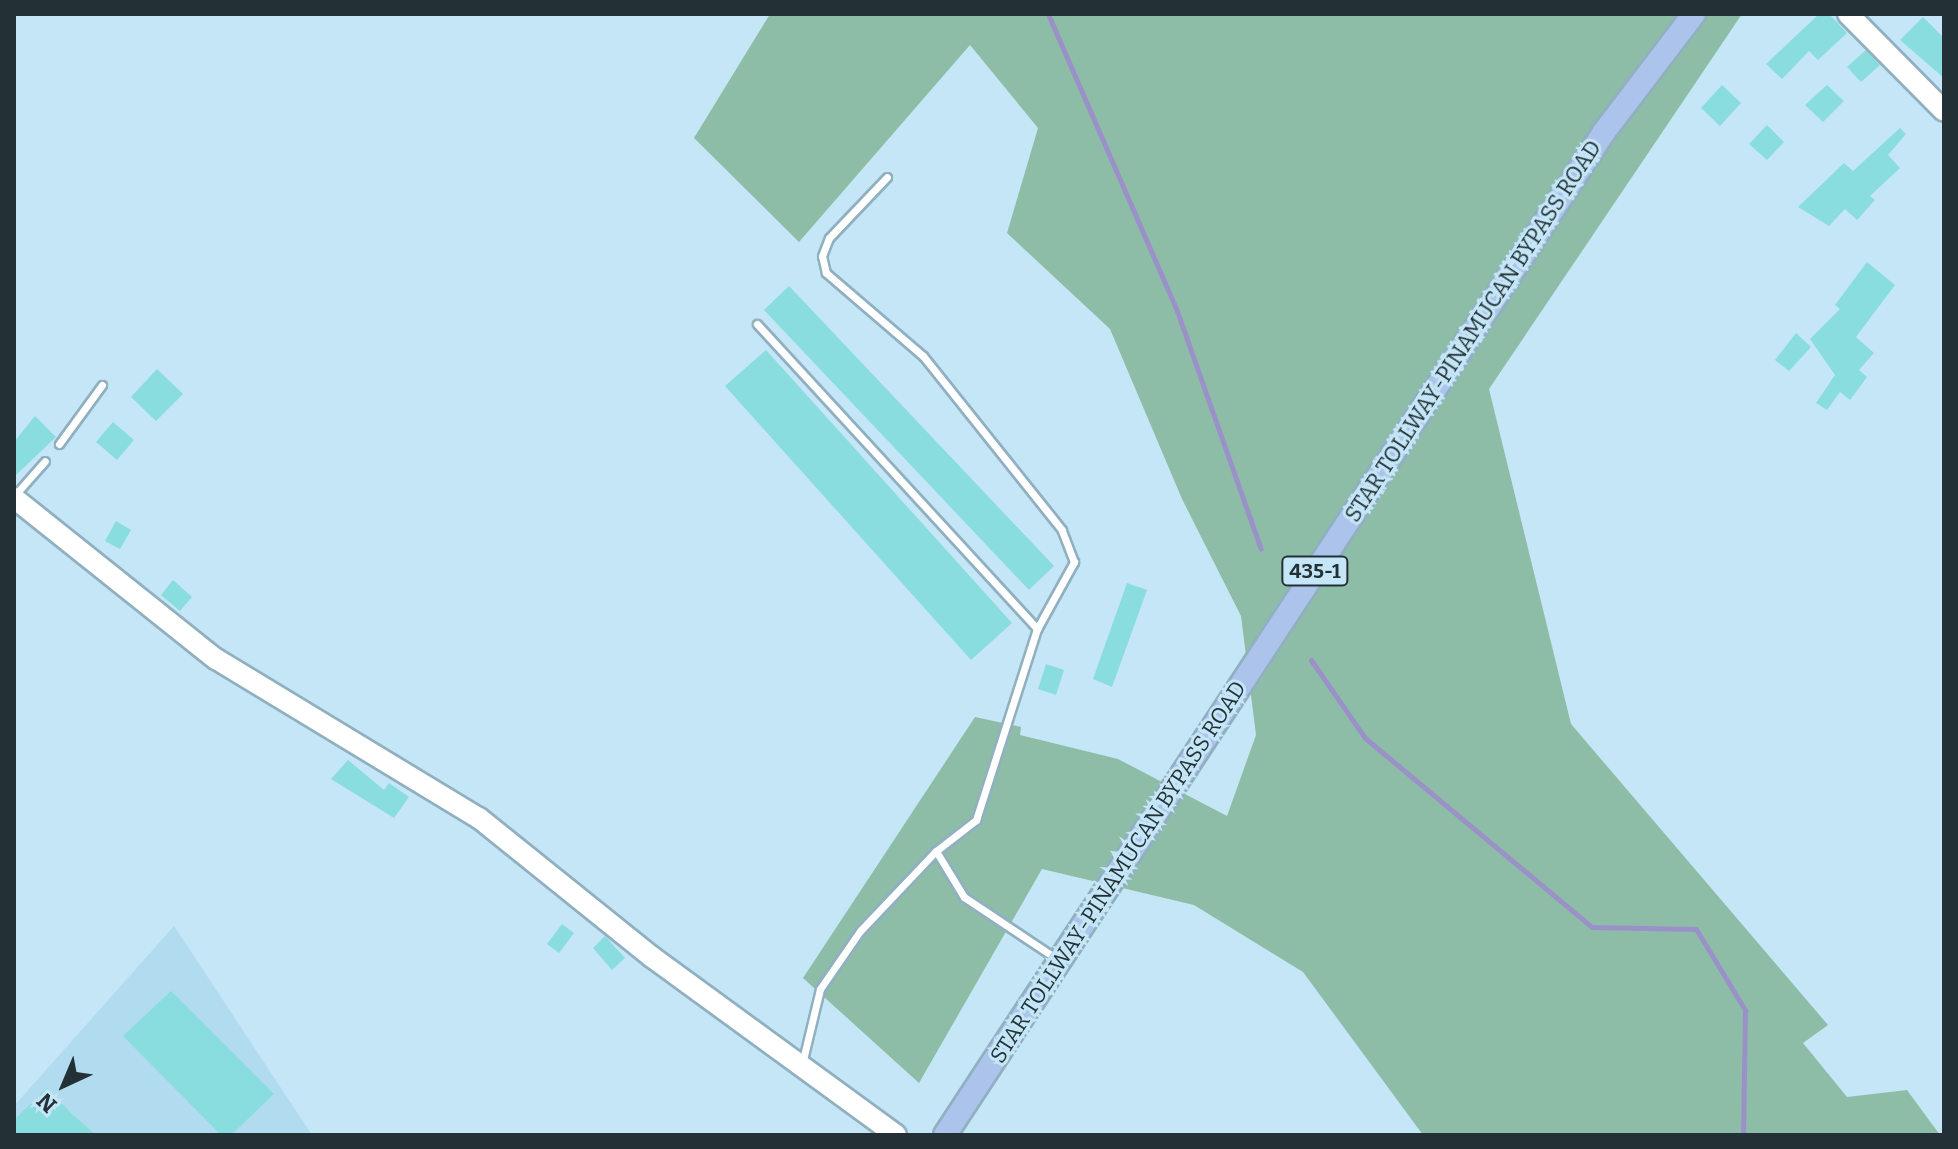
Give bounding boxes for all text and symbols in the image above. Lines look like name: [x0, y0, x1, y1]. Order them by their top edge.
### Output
street label: STAR TOLLWAY-PINAMUCAN BYPASS ROAD: [1339, 135, 1607, 527]
road number: 435-1: [1281, 555, 1349, 587]
street label: STAR TOLLWAY-PINAMUCAN BYPASS ROAD: [984, 676, 1252, 1068]
north arrow: [24, 1045, 104, 1125]
text: N: [31, 1087, 62, 1118]

